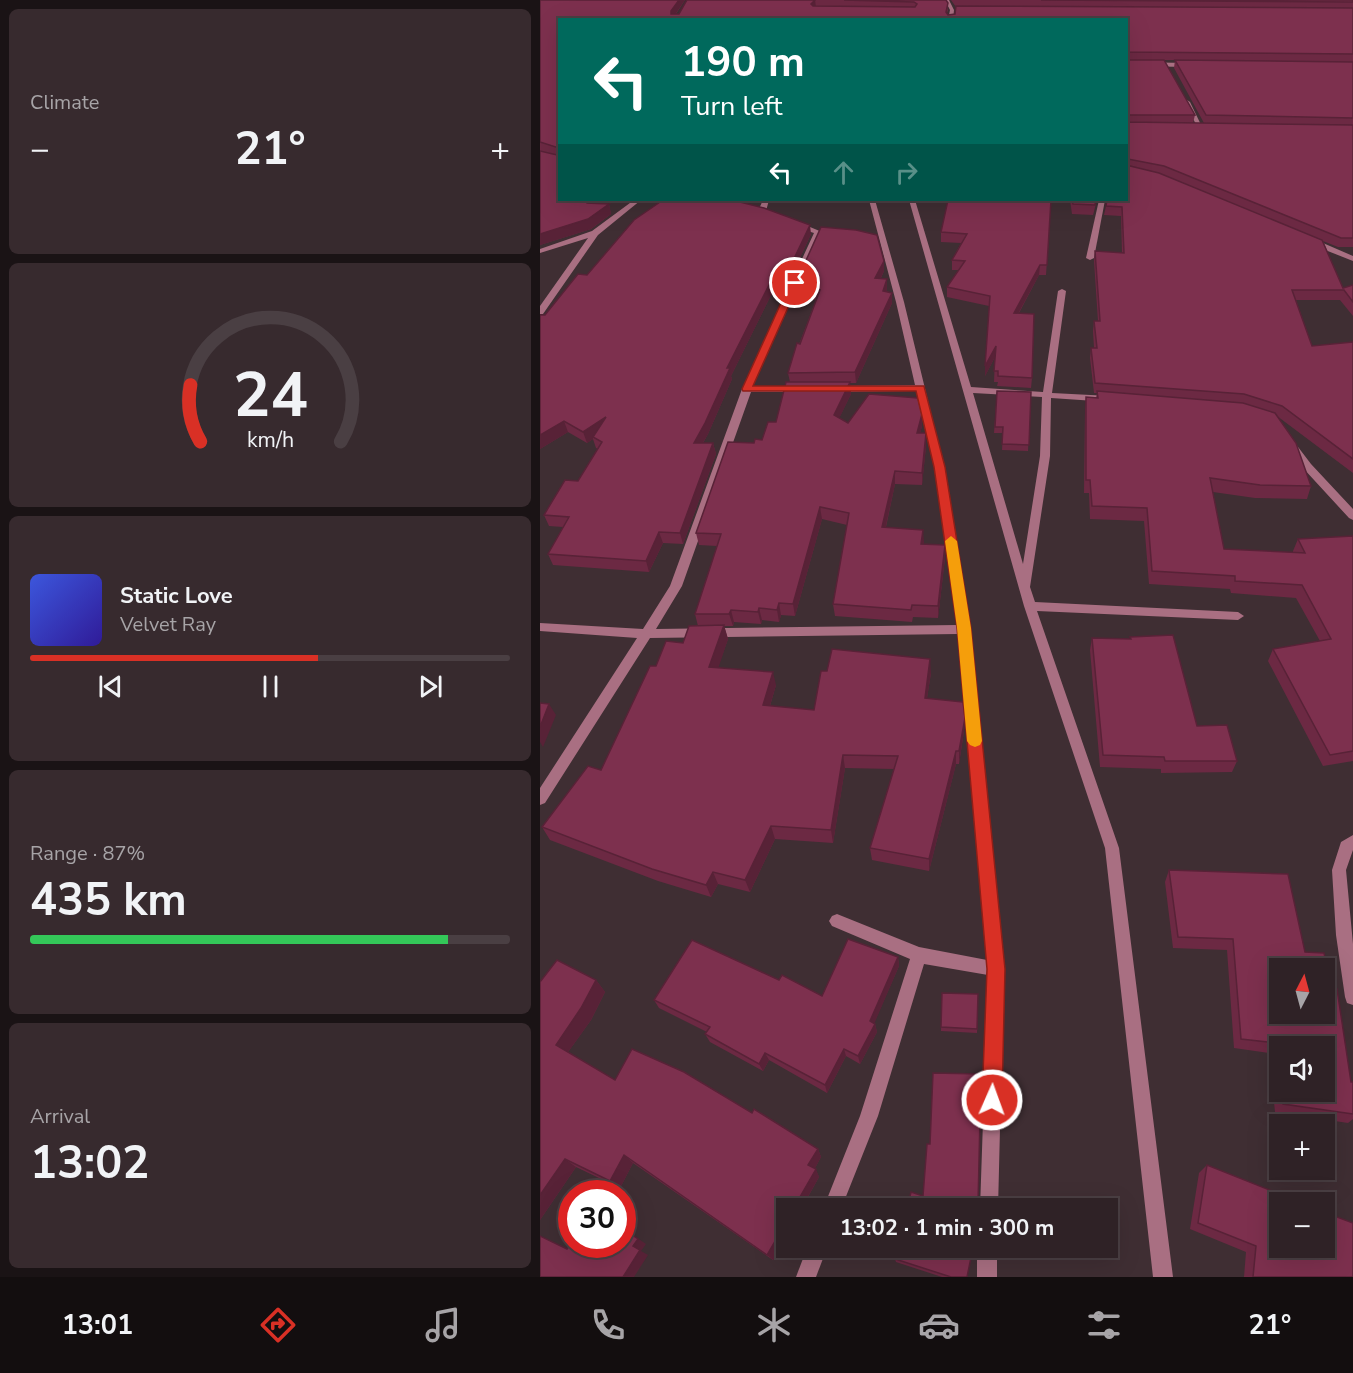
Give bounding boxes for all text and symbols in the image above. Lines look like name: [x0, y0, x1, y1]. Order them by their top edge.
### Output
text: 190 m: [681, 34, 805, 91]
icon: left: [582, 42, 660, 120]
text: Turn left: [681, 88, 782, 125]
text: Climate: [30, 89, 99, 116]
text: 21°: [234, 119, 306, 180]
text: −: [30, 127, 50, 172]
text: +: [490, 127, 510, 172]
icon: left: [764, 156, 797, 189]
icon: ahead: [827, 156, 860, 189]
icon: right: [890, 156, 923, 189]
pin: [769, 257, 820, 308]
icon: arrive: [778, 266, 811, 299]
text: 24: [233, 353, 307, 438]
text: km/h: [246, 425, 294, 455]
text: Static Love: [120, 581, 233, 611]
text: Velvet Ray: [120, 611, 216, 638]
icon: previous: [94, 670, 127, 703]
icon: pause: [254, 670, 287, 703]
icon: next: [414, 670, 447, 703]
text: Range · 87%: [30, 840, 145, 867]
text: 435 km: [30, 870, 187, 931]
north arrow: [1269, 958, 1335, 1024]
map controls: [1269, 958, 1335, 1258]
button: sound: [1269, 1036, 1335, 1102]
position arrow: [960, 1068, 1024, 1132]
text: Arrival: [30, 1103, 90, 1130]
button: +: [1269, 1114, 1335, 1180]
text: 13:02: [30, 1133, 149, 1194]
speed limit sign: 30: [558, 1180, 636, 1258]
button: −: [1269, 1192, 1335, 1258]
text: 13:02 · 1 min · 300 m: [840, 1213, 1054, 1243]
icon: directions: [257, 1304, 299, 1346]
icon: music: [422, 1304, 464, 1346]
icon: phone: [587, 1304, 629, 1346]
icon: climate: [753, 1304, 795, 1346]
icon: car: [918, 1304, 960, 1346]
icon: filters: [1083, 1304, 1125, 1346]
text: 13:01: [62, 1307, 133, 1344]
text: 21°: [1249, 1307, 1291, 1344]

